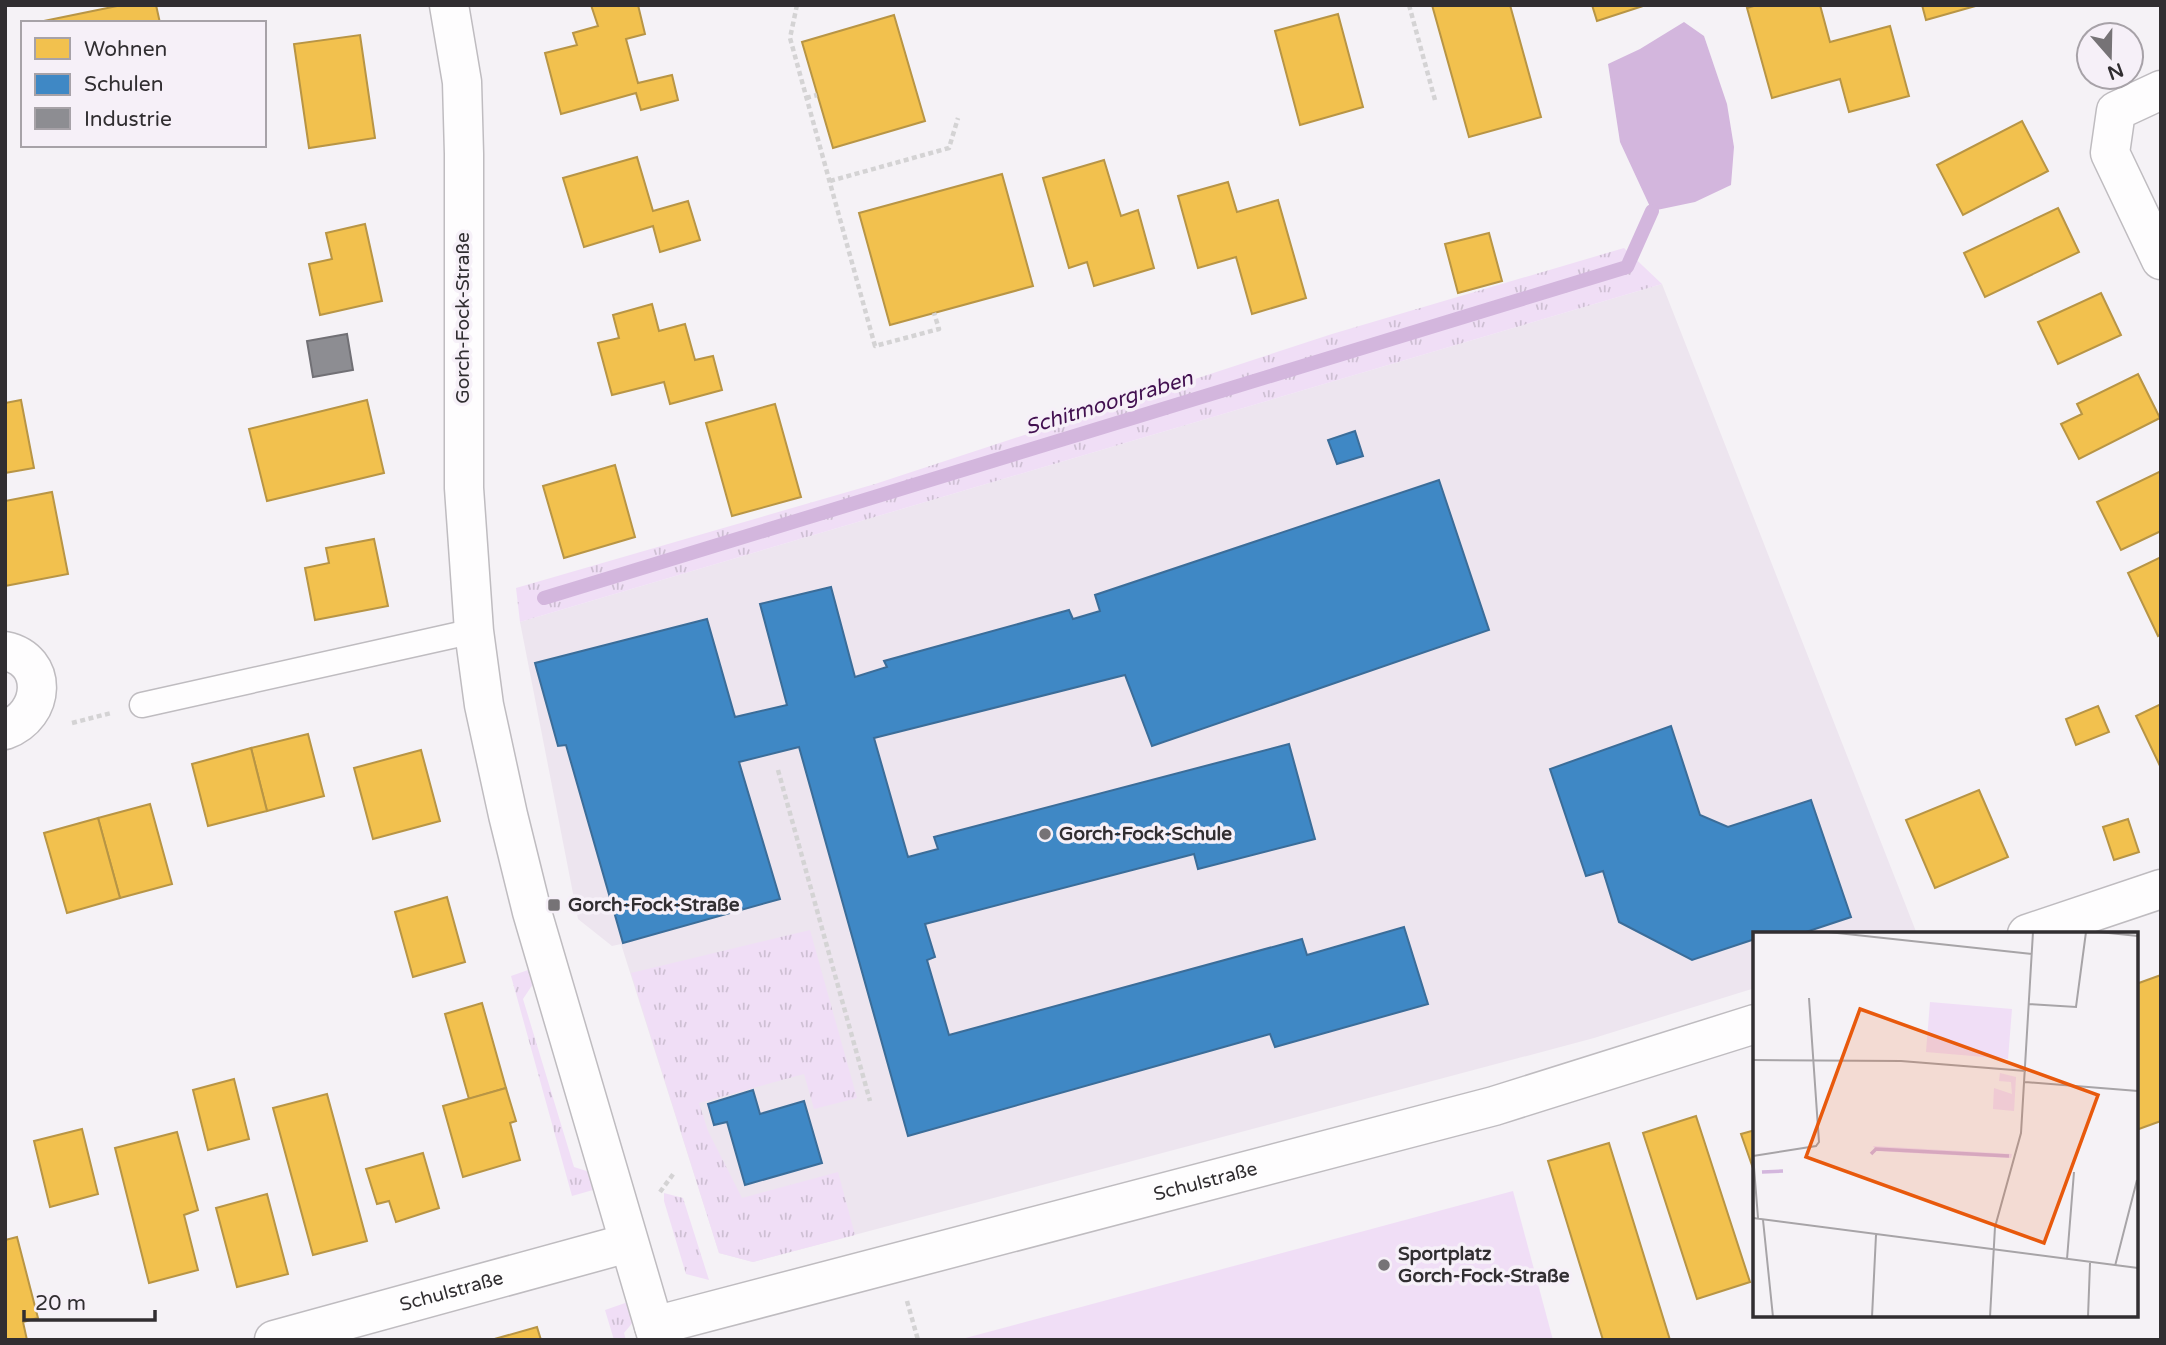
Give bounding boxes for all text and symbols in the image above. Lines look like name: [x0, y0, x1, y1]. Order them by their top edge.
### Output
legend: [21, 21, 266, 147]
north arrow: [2075, 21, 2145, 91]
text: Wohnen: [84, 37, 167, 62]
text: N: [2105, 58, 2126, 84]
text: Schulen: [84, 72, 164, 97]
text: Industrie: [84, 107, 172, 132]
street label: Gorch-Fock-Straße: [452, 232, 474, 404]
water label: Schitmoorgraben: [1022, 365, 1197, 440]
place label: Gorch-Fock-Schule: [1059, 823, 1232, 845]
marker: Gorch-Fock-Schule: [1037, 826, 1053, 842]
place label: Gorch-Fock-Straße: [568, 894, 740, 916]
marker: Gorch-Fock-Straße: [546, 897, 562, 913]
inset map: [1753, 932, 2138, 1317]
street label: Schulstraße: [1151, 1157, 1260, 1206]
place label: Sportplatz Gorch-Fock-Straße: [1398, 1243, 1570, 1287]
marker: Sportplatz Gorch-Fock-Straße: [1376, 1257, 1392, 1273]
street label: Schulstraße: [397, 1267, 506, 1316]
scale bar: [24, 1278, 156, 1322]
text: 20 m: [35, 1291, 86, 1316]

